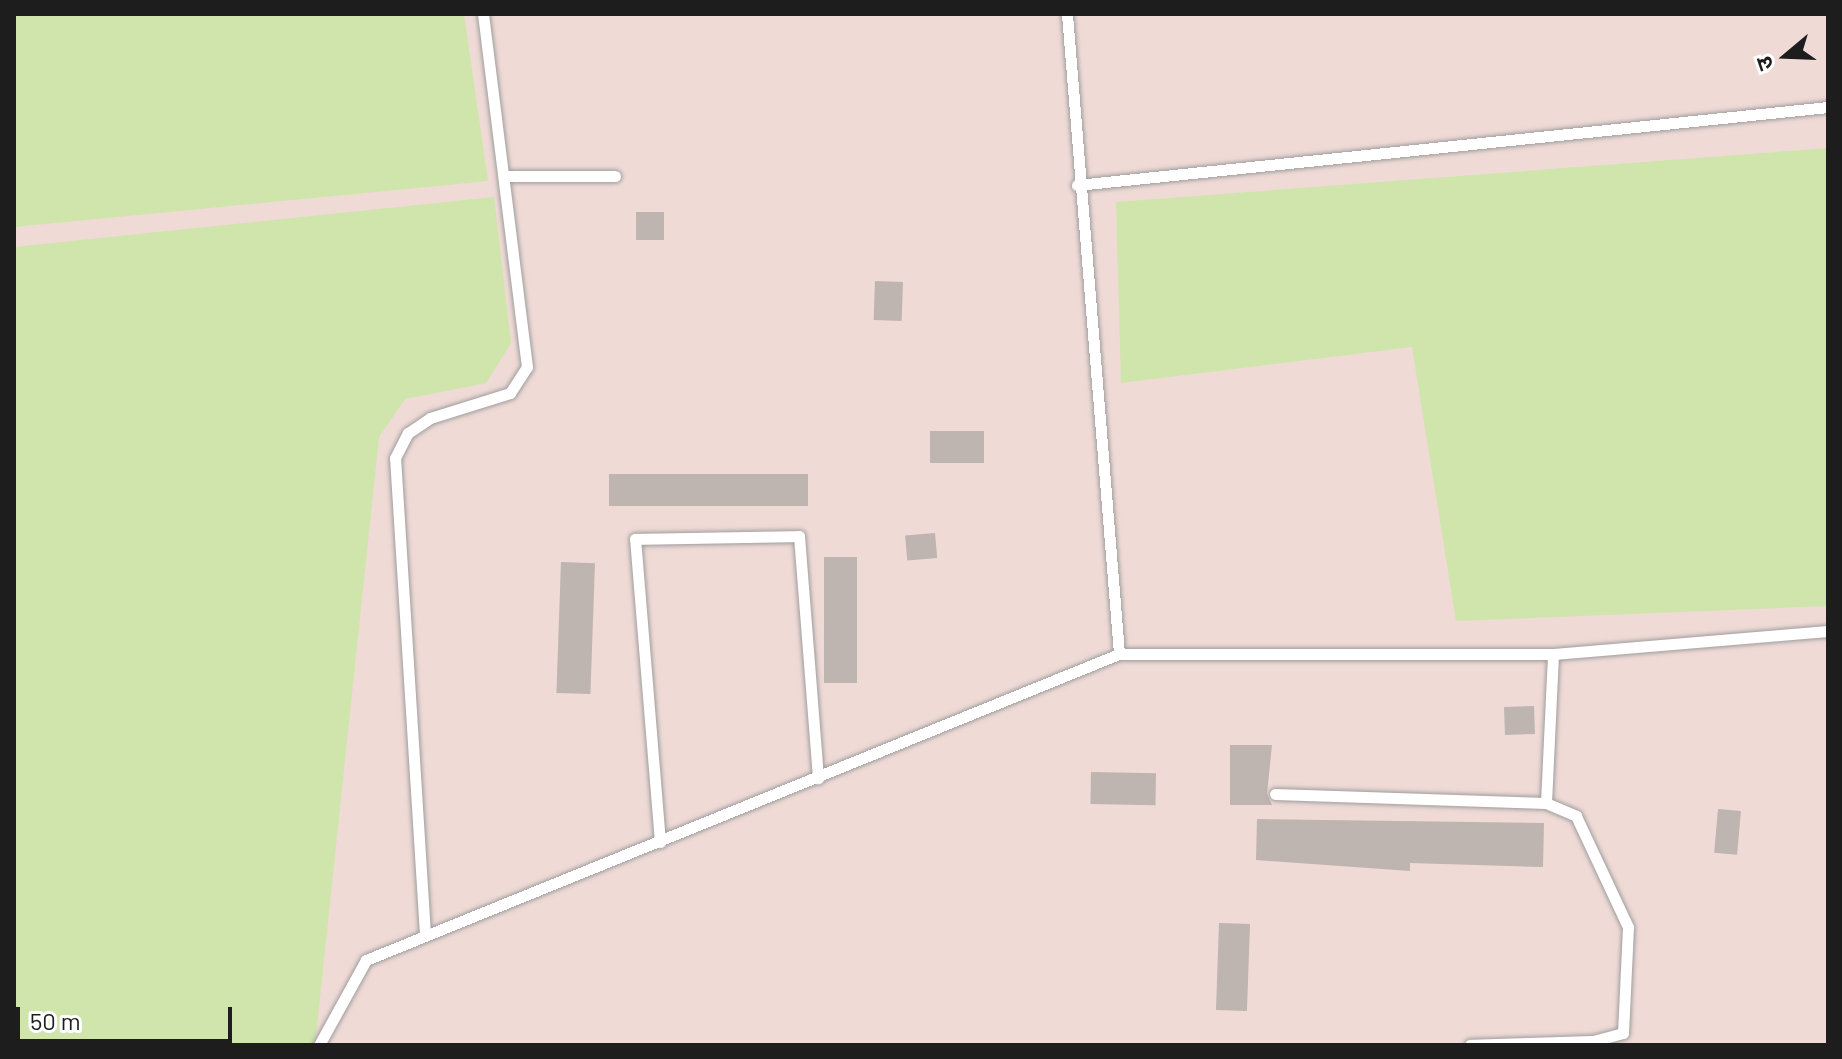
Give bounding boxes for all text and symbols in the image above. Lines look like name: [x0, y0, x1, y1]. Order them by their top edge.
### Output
north arrow: [1746, 16, 1826, 96]
text: उ: [1749, 53, 1778, 74]
scale bar: [20, 991, 236, 1041]
text: 50 m: [30, 1006, 81, 1035]

